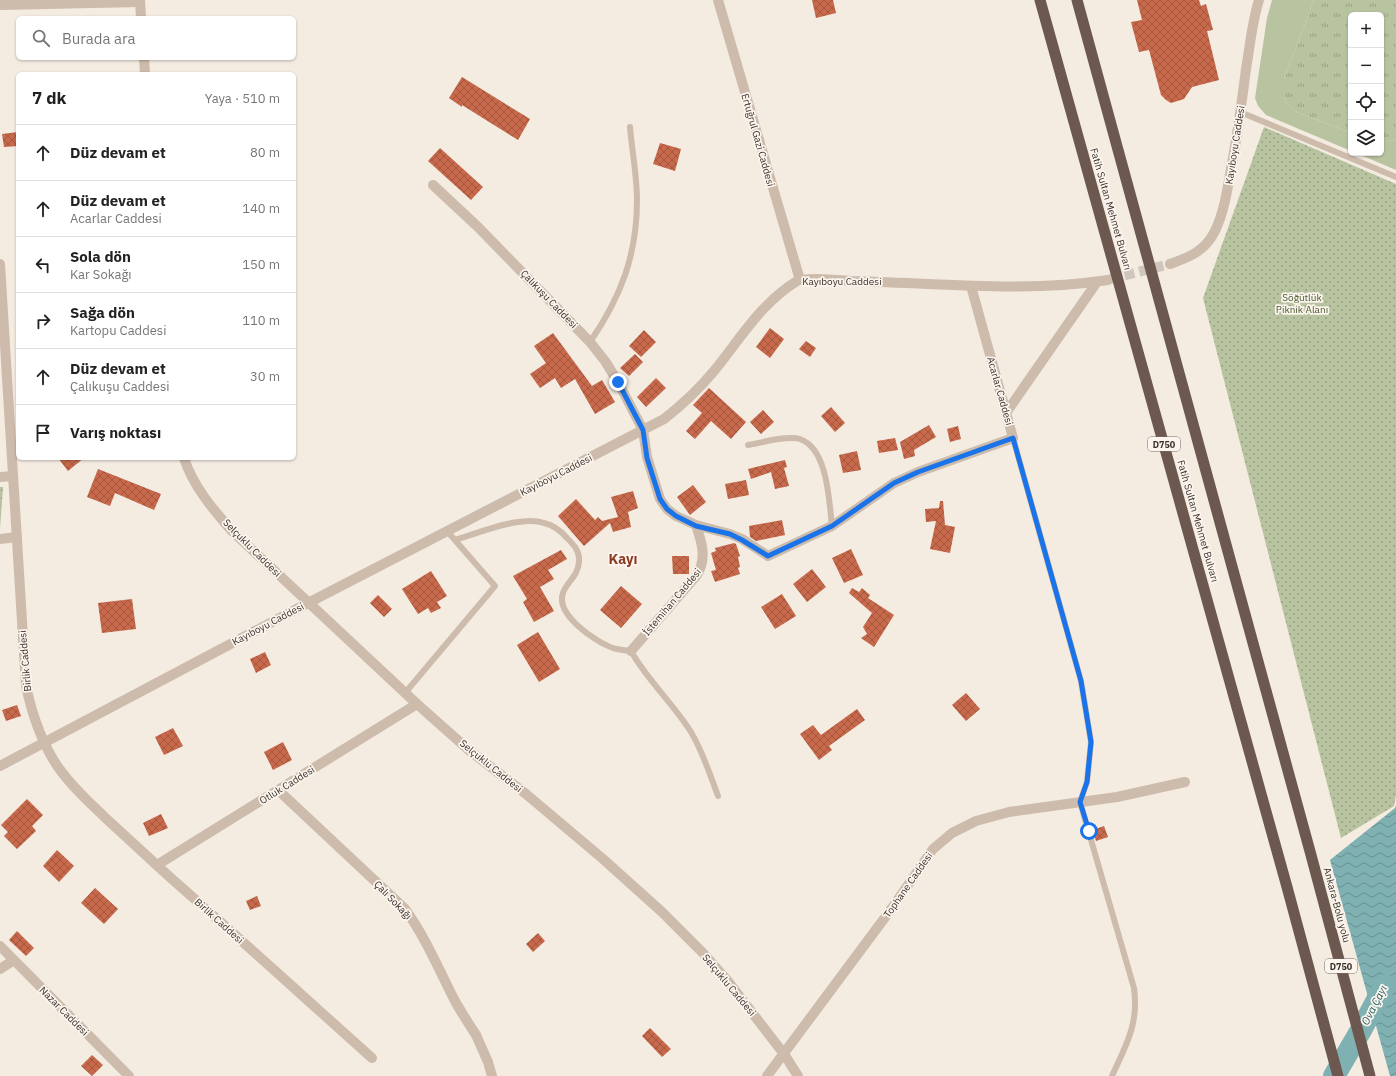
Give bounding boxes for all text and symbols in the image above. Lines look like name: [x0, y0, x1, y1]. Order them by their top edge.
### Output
map controls: [1348, 12, 1384, 156]
button: +: [1348, 12, 1384, 48]
search box: [16, 16, 296, 60]
icon: search: [30, 27, 52, 49]
text: Burada ara: [62, 29, 136, 48]
button: −: [1348, 48, 1384, 84]
button: locate: [1348, 84, 1384, 120]
text: 7 dk: [32, 87, 66, 109]
text: Yaya · 510 m: [205, 90, 280, 107]
street label: Ertuğrul Gazi Caddesi: [738, 92, 778, 188]
street label: Kayıboyu Caddesi: [1222, 105, 1248, 185]
button: layers: [1348, 120, 1384, 156]
icon: ahead: [32, 142, 54, 164]
text: Düz devam et: [70, 143, 166, 162]
text: 80 m: [250, 144, 280, 161]
street label: Fatih Sultan Mehmet Bulvarı: [1087, 147, 1135, 271]
text: Düz devam et: [70, 191, 166, 210]
icon: ahead: [32, 198, 54, 220]
text: 140 m: [242, 200, 280, 217]
text: Acarlar Caddesi: [70, 210, 162, 227]
text: Sola dön: [70, 247, 131, 266]
icon: left: [32, 254, 54, 276]
text: 150 m: [242, 256, 280, 273]
text: Kar Sokağı: [70, 266, 132, 283]
street label: Çalıkuşu Caddesi: [518, 267, 580, 331]
street label: Kayıboyu Caddesi: [802, 275, 882, 288]
park label: Söğütlük Piknik Alanı: [1276, 291, 1328, 316]
text: Sağa dön: [70, 303, 135, 322]
icon: right: [32, 310, 54, 332]
text: 110 m: [242, 312, 280, 329]
text: Kartopu Caddesi: [70, 322, 166, 339]
street label: Acarlar Caddesi: [984, 355, 1016, 427]
text: Düz devam et: [70, 359, 166, 378]
icon: ahead: [32, 366, 54, 388]
text: 30 m: [250, 368, 280, 385]
route end: [609, 373, 627, 391]
text: Çalıkuşu Caddesi: [70, 378, 170, 395]
icon: arrive: [32, 422, 54, 444]
text: Varış noktası: [70, 423, 161, 442]
road number: D750: [1148, 437, 1180, 451]
street label: Kayıboyu Caddesi: [518, 451, 594, 499]
street label: Fatih Sultan Mehmet Bulvarı: [1174, 459, 1222, 583]
street label: Selçuklu Caddesi: [220, 516, 284, 580]
district label: Kayı: [609, 550, 637, 568]
street label: İstemihan Caddesi: [640, 566, 704, 638]
street label: Kayıboyu Caddesi: [230, 600, 306, 648]
street label: Birlik Caddesi: [16, 630, 34, 692]
street label: Selçuklu Caddesi: [457, 737, 525, 795]
street label: Otluk Caddesi: [257, 763, 317, 807]
route start: [1080, 822, 1098, 840]
street label: Tophane Caddesi: [881, 850, 935, 920]
street label: Ankara-Bolu yolu: [1321, 866, 1353, 944]
street label: Çalı Sokağı: [371, 878, 415, 922]
street label: Birlik Caddesi: [192, 896, 246, 946]
street label: Selçuklu Caddesi: [699, 951, 759, 1019]
road number: D750: [1325, 959, 1357, 973]
water label: Ova Çayı: [1358, 983, 1390, 1027]
street label: Nazar Caddesi: [37, 984, 91, 1038]

